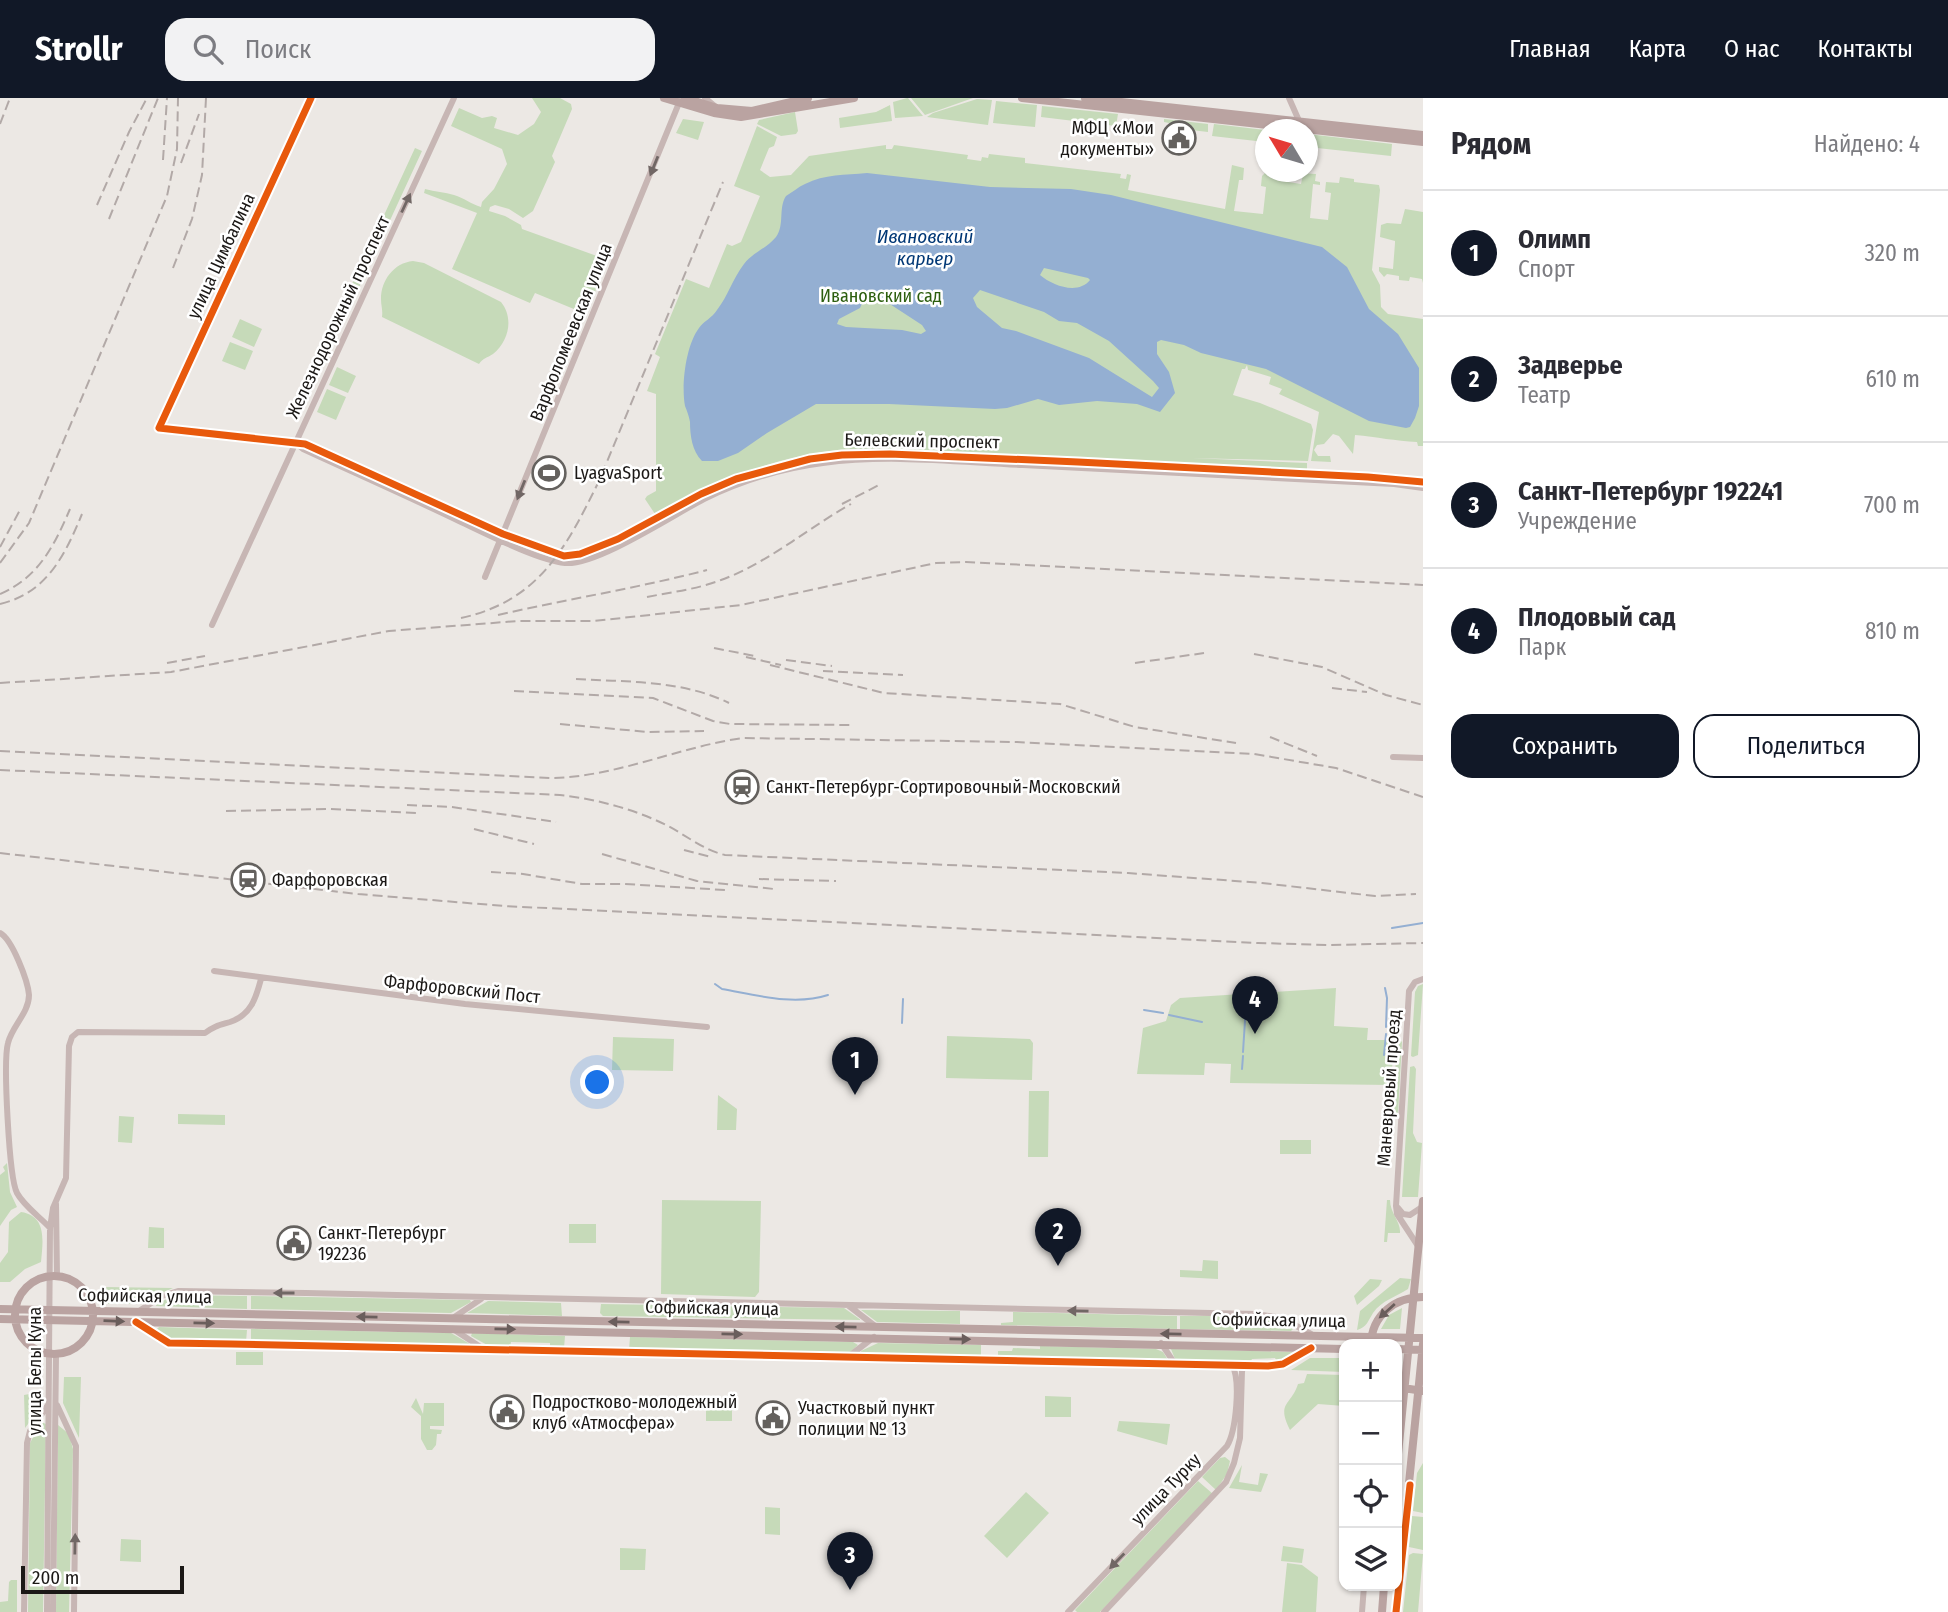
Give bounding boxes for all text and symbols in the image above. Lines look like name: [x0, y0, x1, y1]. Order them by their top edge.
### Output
search box: [165, 18, 655, 81]
text: Strollr: [35, 29, 123, 69]
icon: search: [189, 30, 227, 68]
text: Поиск: [245, 34, 311, 65]
text: Главная: [1509, 35, 1591, 63]
text: Карта: [1629, 35, 1686, 63]
text: О нас: [1724, 35, 1779, 63]
text: Контакты: [1817, 35, 1913, 63]
place label: МФЦ «Мои документы»: [1061, 117, 1154, 160]
public building icon: МФЦ «Мои документы»: [1160, 119, 1198, 157]
north arrow: [1255, 119, 1318, 182]
text: Рядом: [1451, 126, 1531, 162]
text: Найдено: 4: [1814, 130, 1920, 158]
one-way arrow: [648, 155, 659, 176]
street label: улица Цимбалина: [182, 190, 260, 322]
one-way arrow: [401, 192, 412, 213]
street label: Железнодорожный проспект: [281, 211, 395, 422]
text: Олимп: [1518, 224, 1591, 255]
water label: Ивановский карьер: [877, 225, 973, 270]
text: 1: [1469, 239, 1479, 267]
text: 320 m: [1865, 239, 1920, 267]
street label: Варфоломеевская улица: [525, 240, 617, 424]
text: Спорт: [1518, 255, 1575, 283]
park label: Ивановский сад: [820, 285, 942, 307]
text: Задверье: [1518, 350, 1623, 381]
text: 2: [1469, 365, 1479, 393]
text: 610 m: [1866, 365, 1920, 393]
text: Театр: [1518, 381, 1571, 409]
street label: Белевский проспект: [844, 429, 1001, 453]
sports icon: LyagvaSport: [530, 454, 568, 492]
place label: LyagvaSport: [574, 462, 663, 484]
text: Санкт-Петербург 192241: [1518, 476, 1783, 507]
one-way arrow: [516, 479, 527, 500]
text: 3: [1469, 491, 1479, 519]
text: 700 m: [1864, 491, 1920, 519]
text: Учреждение: [1518, 507, 1637, 535]
text: Плодовый сад: [1518, 602, 1675, 633]
text: 4: [1468, 617, 1480, 645]
text: 810 m: [1865, 617, 1920, 645]
text: Парк: [1518, 633, 1566, 661]
button: Сохранить: [1451, 714, 1679, 778]
button: Поделиться: [1693, 714, 1920, 778]
station icon: Санкт-Петербург-Сортировочный-Московский: [723, 768, 761, 806]
place label: Санкт-Петербург-Сортировочный-Московский: [766, 776, 1121, 798]
station icon: Фарфоровская: [229, 861, 267, 899]
place label: Фарфоровская: [272, 869, 388, 891]
street label: Фарфоровский Пост: [383, 970, 542, 1008]
pin: 4: [1232, 976, 1278, 1034]
street label: Маневровый проезд: [1373, 1009, 1405, 1167]
pin: 1: [832, 1037, 878, 1095]
your location: [580, 1065, 614, 1099]
pin: 2: [1035, 1208, 1081, 1266]
place label: Санкт-Петербург 192236: [318, 1222, 446, 1265]
public building icon: Санкт-Петербург 192236: [275, 1224, 313, 1262]
street label: Софийская улица: [78, 1284, 212, 1308]
one-way arrow: [273, 1287, 295, 1299]
street label: Софийская улица: [645, 1296, 779, 1320]
one-way arrow: [1379, 1302, 1396, 1318]
one-way arrow: [1067, 1305, 1089, 1317]
street label: улица Белы Куна: [24, 1306, 46, 1435]
street label: Софийская улица: [1212, 1308, 1346, 1332]
one-way arrow: [355, 1311, 377, 1322]
one-way arrow: [103, 1315, 125, 1327]
one-way arrow: [607, 1316, 629, 1327]
one-way arrow: [193, 1317, 215, 1329]
one-way arrow: [835, 1321, 857, 1332]
one-way arrow: [494, 1323, 516, 1335]
one-way arrow: [722, 1328, 744, 1340]
one-way arrow: [1160, 1328, 1182, 1339]
one-way arrow: [949, 1333, 971, 1345]
map controls: [1339, 1339, 1402, 1591]
button: +: [1339, 1339, 1402, 1402]
place label: Подростково-молодежный клуб «Атмосфера»: [532, 1391, 737, 1434]
public building icon: Подростково-молодежный клуб «Атмосфера»: [488, 1393, 526, 1431]
place label: Участковый пункт полиции № 13: [797, 1397, 935, 1440]
public building icon: Участковый пункт полиции № 13: [754, 1399, 792, 1437]
button: −: [1339, 1402, 1402, 1465]
street label: улица Турку: [1126, 1449, 1206, 1529]
button: locate: [1339, 1465, 1402, 1528]
button: layers: [1339, 1528, 1402, 1591]
pin: 3: [827, 1532, 873, 1590]
one-way arrow: [69, 1533, 81, 1555]
one-way arrow: [1108, 1553, 1125, 1570]
scale bar: [21, 1563, 184, 1595]
text: 200 m: [32, 1566, 79, 1589]

